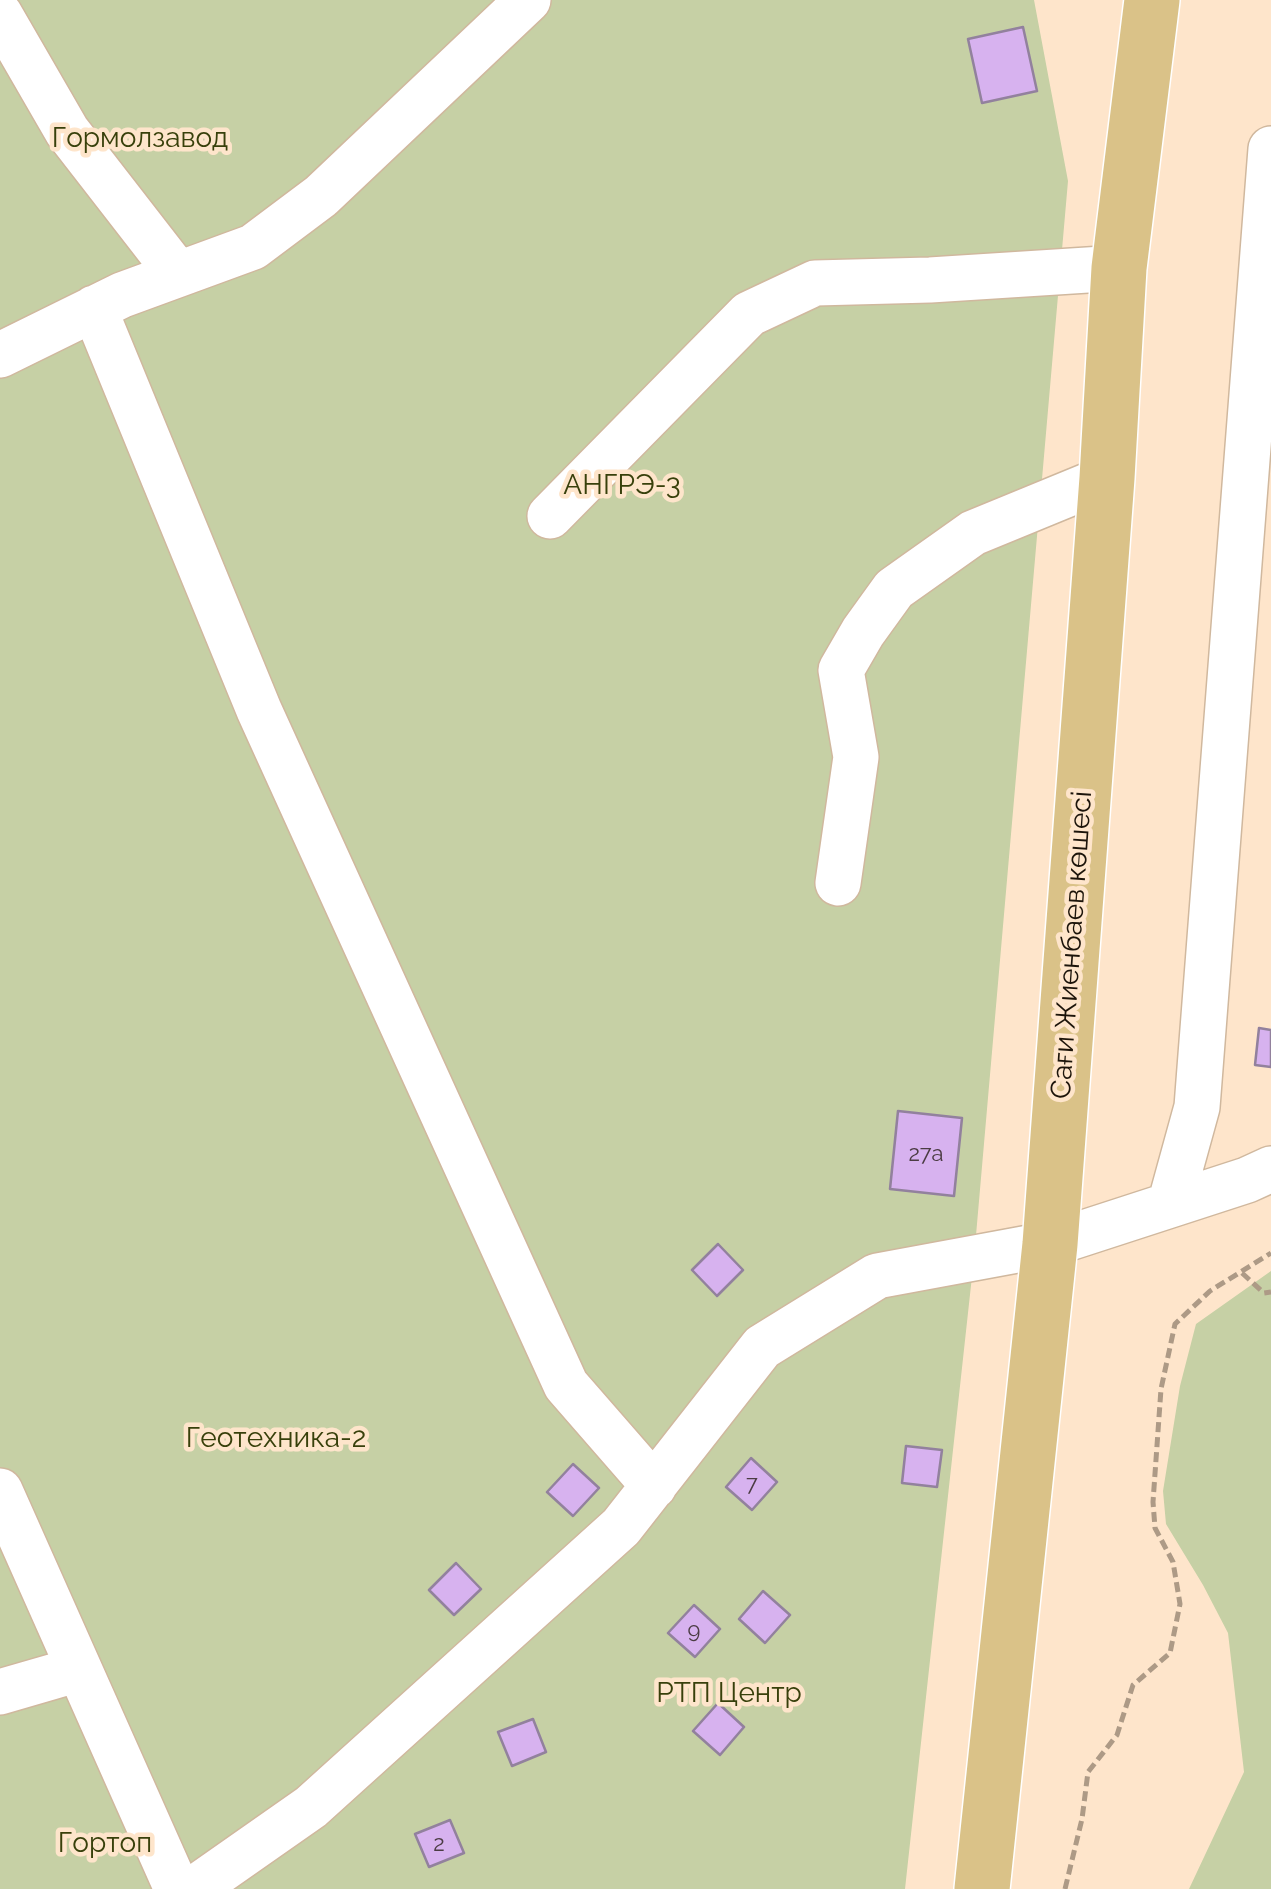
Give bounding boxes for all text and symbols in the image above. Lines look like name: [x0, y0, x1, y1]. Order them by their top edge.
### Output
park label: Гормолзавод: [52, 122, 228, 156]
park label: АНГРЭ-3: [563, 469, 681, 503]
street label: Сағи Жиенбаев көшесі: [1044, 790, 1100, 1100]
house number: 27а: [908, 1141, 944, 1167]
park label: Геотехника-2: [186, 1422, 366, 1456]
house number: 7: [746, 1471, 758, 1497]
house number: 9: [688, 1618, 700, 1644]
park label: РТП Центр: [656, 1677, 802, 1711]
park label: Гортоп: [58, 1827, 152, 1861]
house number: 2: [433, 1831, 445, 1857]

